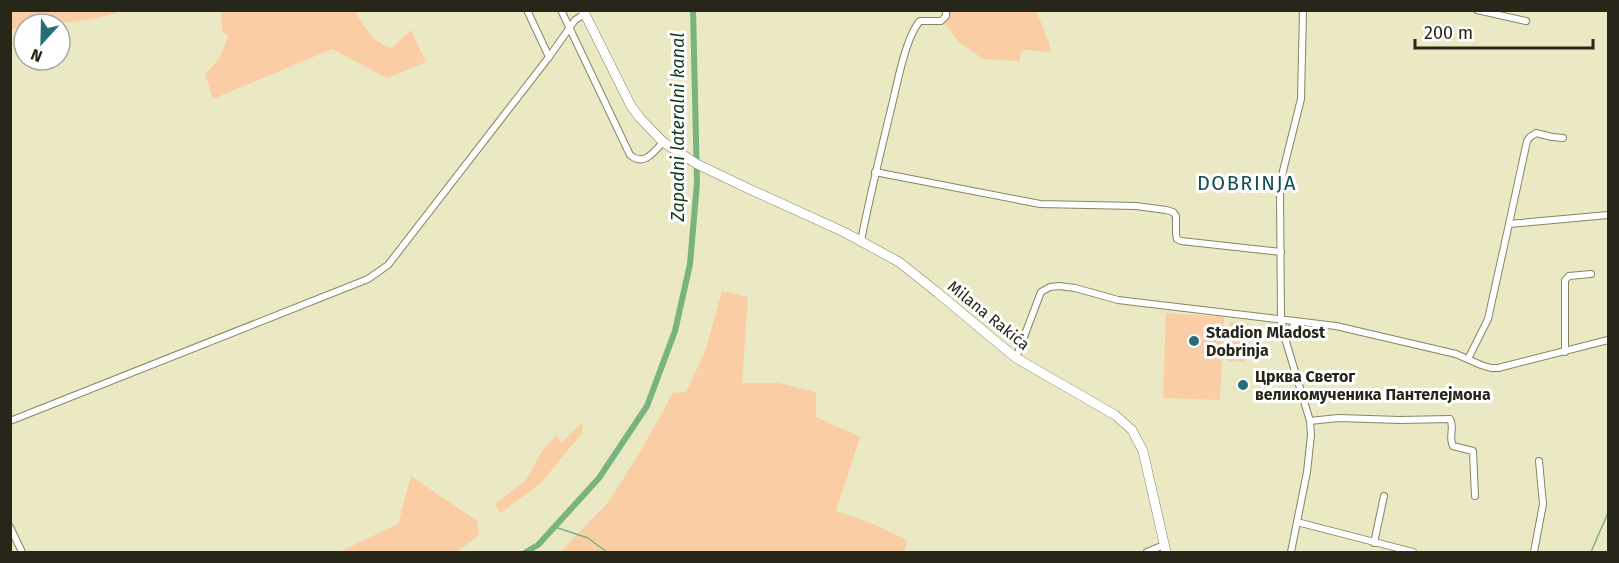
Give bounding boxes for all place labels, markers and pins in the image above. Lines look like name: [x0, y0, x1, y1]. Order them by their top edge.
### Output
place label: Stadion Mladost Dobrinja: [1206, 323, 1326, 360]
marker: Stadion Mladost Dobrinja: [1187, 334, 1201, 348]
place label: Црква Светог великомученика Пантелејмона: [1255, 367, 1491, 404]
marker: Црква Светог великомученика Пантелејмона: [1236, 378, 1250, 392]

